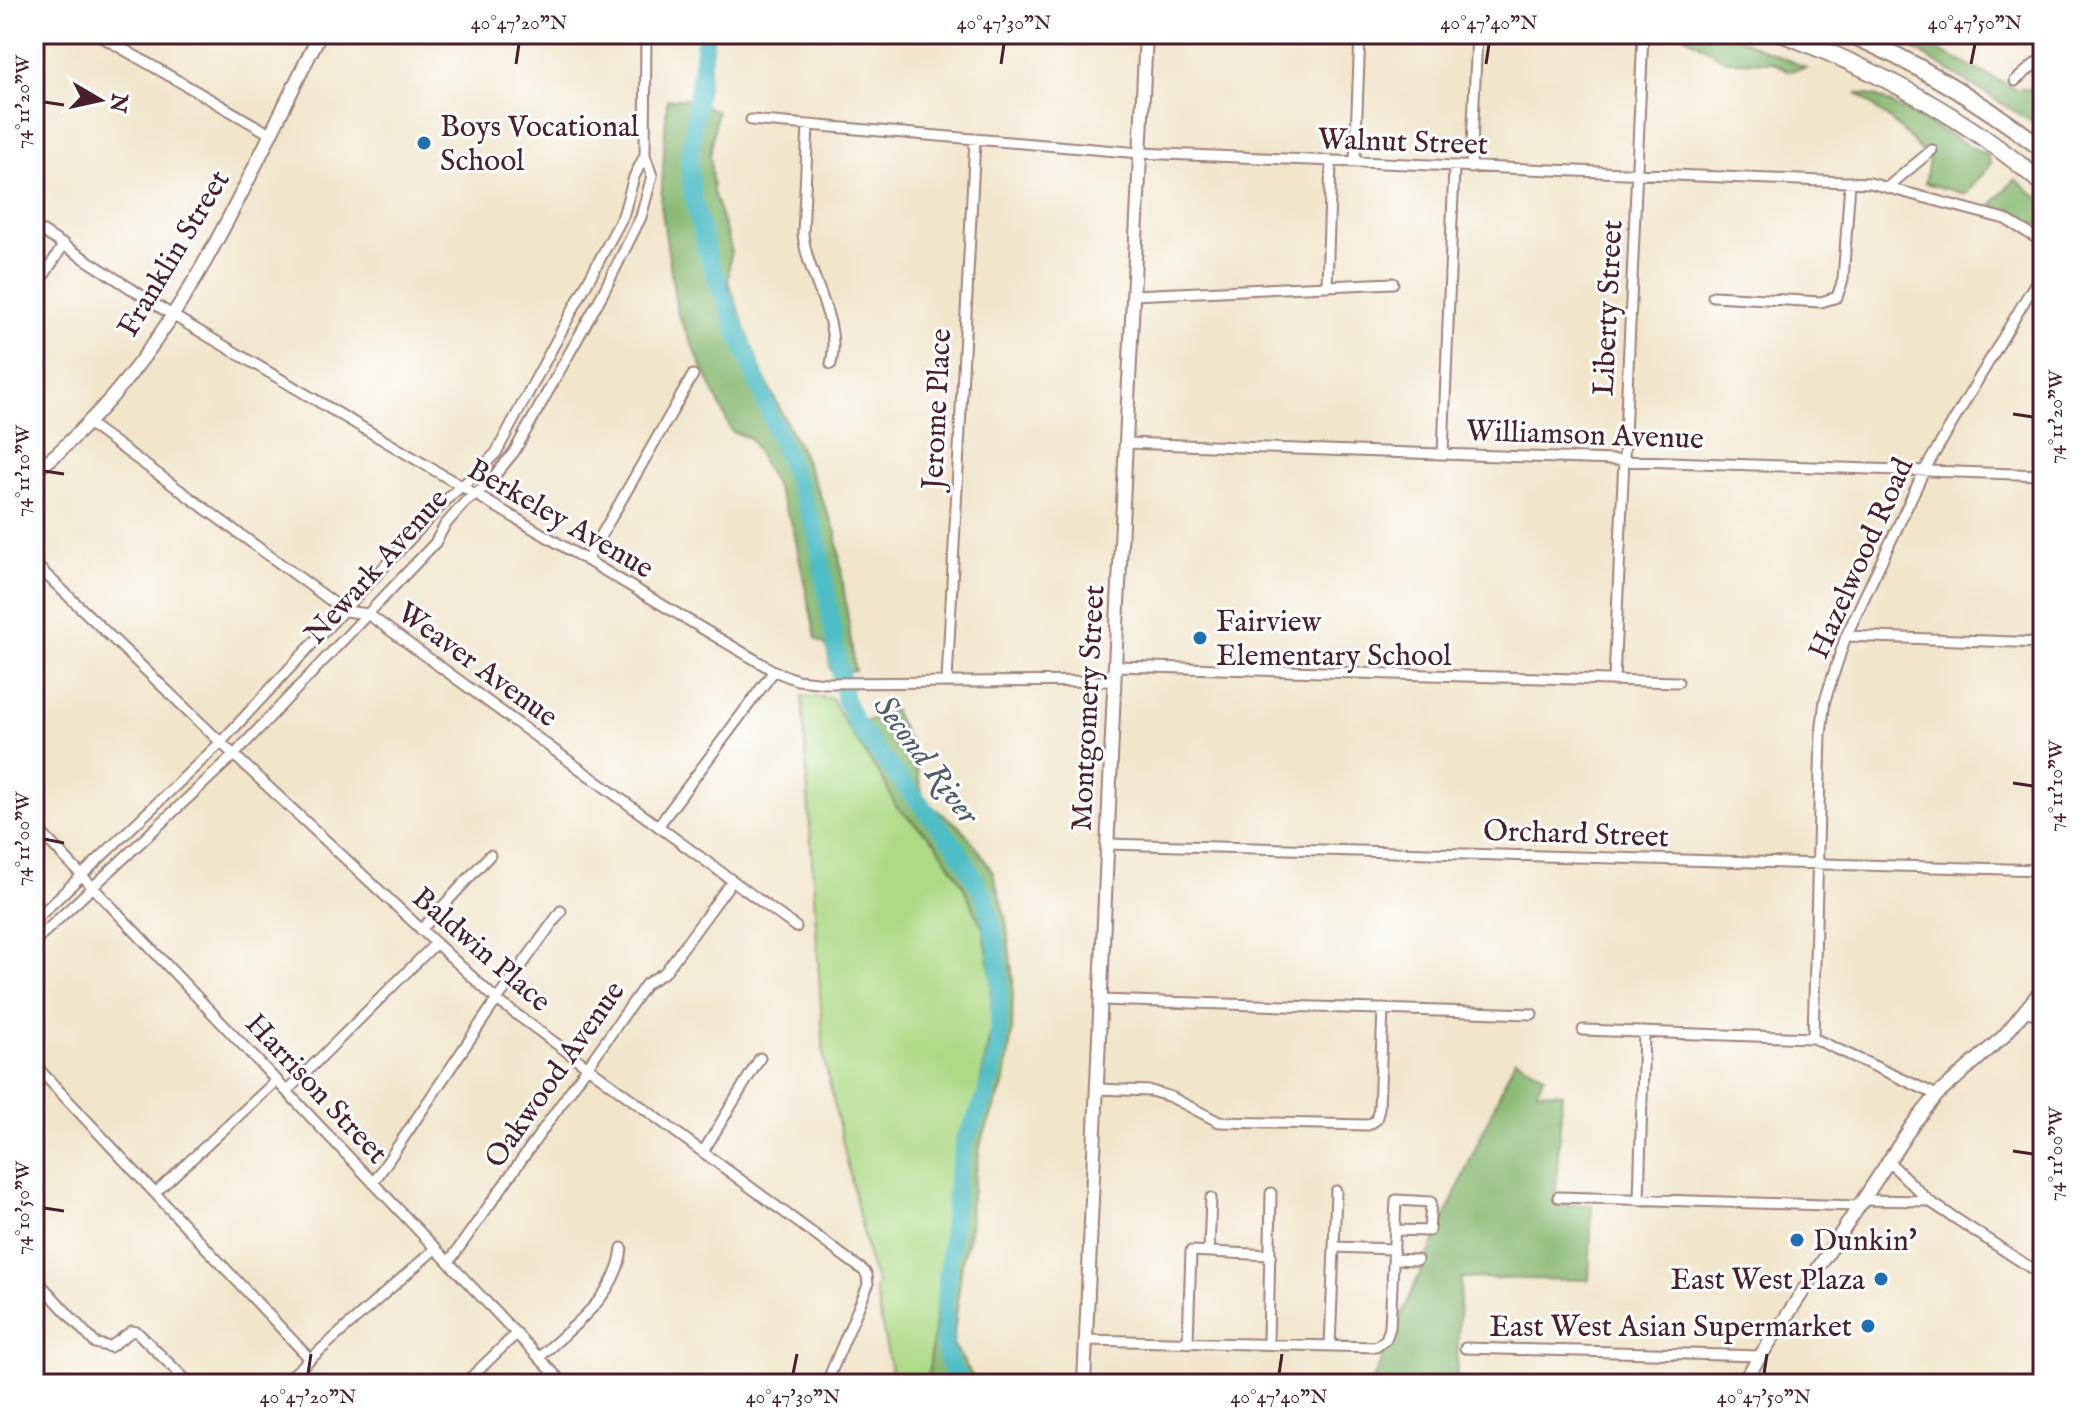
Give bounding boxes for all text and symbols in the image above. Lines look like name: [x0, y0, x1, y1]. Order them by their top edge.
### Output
text: 40°47'20"N: [471, 11, 567, 36]
text: 40°47'30"N: [957, 11, 1051, 36]
text: 40°47'40"N: [1441, 11, 1537, 36]
text: 40°47'50"N: [1928, 11, 2022, 36]
text: 74°11'20"W: [11, 54, 36, 149]
north arrow: [60, 60, 140, 140]
text: N: [102, 90, 133, 114]
place label: Boys Vocational School: [440, 109, 640, 181]
street label: Walnut Street: [1317, 121, 1489, 165]
marker: Boys Vocational School: [415, 134, 433, 152]
street label: Franklin Street: [110, 164, 239, 344]
street label: Liberty Street: [1585, 219, 1633, 397]
street label: Jerome Place: [915, 328, 961, 494]
text: 74°11'20"W: [2044, 369, 2069, 464]
street label: Williamson Avenue: [1465, 413, 1705, 459]
text: 74°11'10"W: [11, 424, 36, 517]
street label: Berkeley Avenue: [460, 451, 660, 588]
street label: Hazelwood Road: [1801, 451, 1924, 665]
street label: Newark Avenue: [298, 482, 457, 653]
street label: Montgomery Street: [1064, 584, 1114, 832]
street label: Weaver Avenue: [389, 595, 565, 737]
place label: Fairview Elementary School: [1216, 604, 1452, 676]
marker: Fairview Elementary School: [1191, 629, 1209, 647]
water label: Second River: [863, 687, 988, 835]
text: 74°11'10"W: [2044, 739, 2069, 832]
text: 74°11'00"W: [11, 791, 36, 886]
street label: Orchard Street: [1482, 813, 1669, 857]
street label: Baldwin Place: [403, 880, 558, 1021]
street label: Oakwood Avenue: [477, 974, 634, 1176]
street label: Harrison Street: [236, 1006, 395, 1173]
text: 74°11'00"W: [2044, 1106, 2069, 1201]
text: 74°10'50"W: [11, 1160, 36, 1255]
place label: Dunkin': [1813, 1223, 1917, 1261]
marker: Dunkin': [1788, 1231, 1806, 1249]
place label: East West Plaza: [1670, 1262, 1865, 1300]
marker: East West Plaza: [1872, 1270, 1890, 1288]
place label: East West Asian Supermarket: [1489, 1309, 1852, 1347]
marker: East West Asian Supermarket: [1859, 1317, 1877, 1335]
text: 40°47'20"N: [260, 1385, 356, 1410]
text: 40°47'30"N: [746, 1385, 840, 1410]
text: 40°47'40"N: [1231, 1385, 1327, 1410]
text: 40°47'50"N: [1717, 1385, 1811, 1410]

